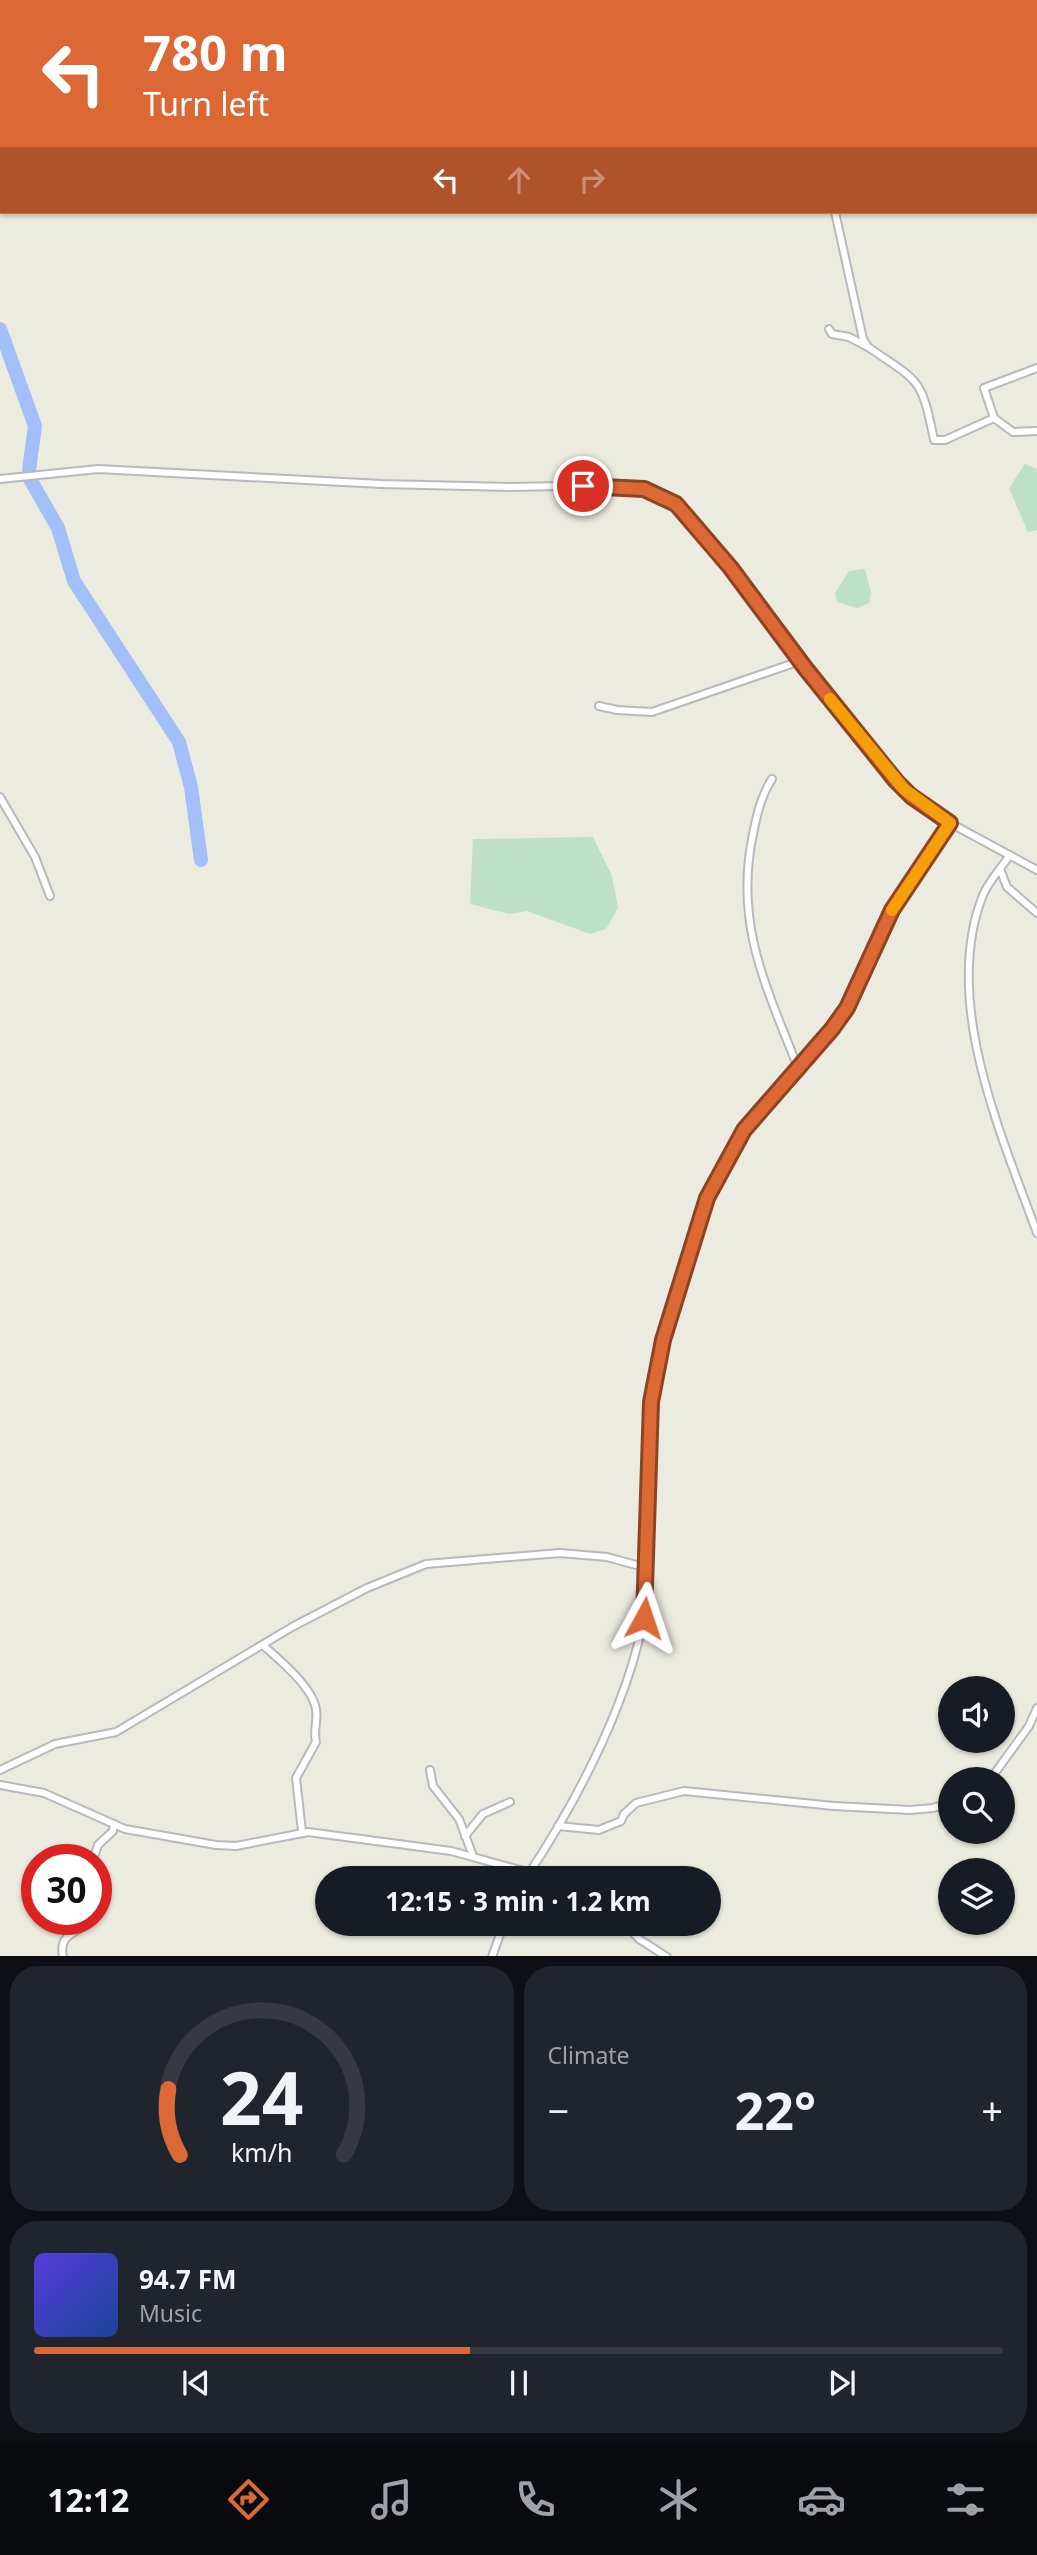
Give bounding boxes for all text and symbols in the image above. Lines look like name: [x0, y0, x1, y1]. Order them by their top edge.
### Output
text: 780 m: [143, 19, 288, 85]
icon: left: [28, 28, 119, 119]
text: Turn left: [143, 82, 269, 125]
icon: left: [427, 161, 465, 199]
icon: ahead: [500, 161, 538, 199]
icon: right: [573, 161, 611, 199]
pin: [553, 456, 613, 516]
icon: arrive: [564, 467, 602, 505]
position arrow: [607, 1581, 681, 1655]
map controls: [938, 1676, 1015, 1935]
button: sound: [938, 1676, 1015, 1753]
button: search: [938, 1767, 1015, 1844]
speed limit sign: 30: [21, 1844, 112, 1935]
button: layers: [938, 1858, 1015, 1935]
text: 12:15 · 3 min · 1.2 km: [385, 1883, 651, 1919]
text: Climate: [548, 2039, 630, 2071]
text: 24: [220, 2047, 303, 2146]
text: 22°: [734, 2074, 816, 2145]
text: −: [548, 2084, 569, 2136]
text: +: [981, 2084, 1003, 2136]
text: km/h: [231, 2134, 293, 2168]
text: 94.7 FM: [139, 2261, 236, 2297]
text: Music: [139, 2297, 202, 2329]
icon: previous: [177, 2364, 215, 2402]
icon: pause: [500, 2364, 538, 2402]
icon: next: [823, 2364, 861, 2402]
icon: directions: [224, 2475, 273, 2524]
icon: music: [367, 2475, 416, 2524]
icon: phone: [511, 2475, 560, 2524]
icon: climate: [654, 2475, 703, 2524]
icon: car: [797, 2475, 846, 2524]
icon: filters: [941, 2475, 990, 2524]
text: 12:12: [47, 2478, 129, 2521]

